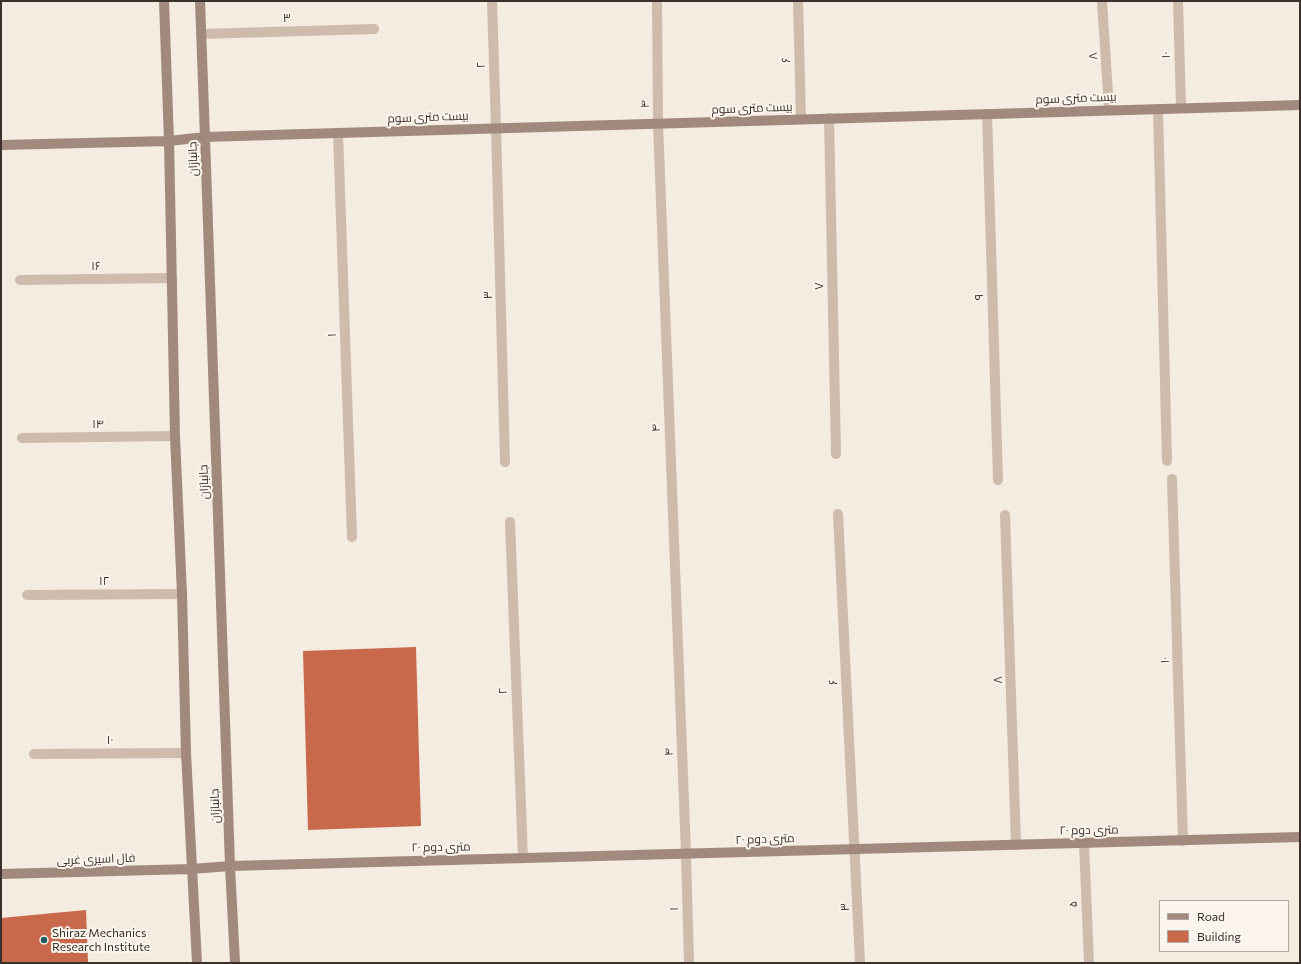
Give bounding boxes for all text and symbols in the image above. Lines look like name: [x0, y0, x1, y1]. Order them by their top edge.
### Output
street label: ۳: [283, 11, 291, 25]
street label: ۱۰: [1159, 51, 1173, 59]
street label: ۸: [1086, 52, 1100, 60]
street label: ۶: [779, 57, 793, 63]
street label: ۲: [474, 62, 488, 68]
street label: بیست متری سوم: [1035, 89, 1117, 107]
street label: بیست متری سوم: [711, 99, 793, 117]
street label: ۴: [638, 100, 652, 108]
street label: بیست متری سوم: [387, 108, 469, 126]
street label: جانبازان: [185, 141, 201, 177]
street label: ۱۶: [91, 259, 101, 273]
street label: ۷: [812, 282, 826, 290]
street label: ۳: [481, 291, 495, 299]
street label: ۹: [972, 294, 986, 300]
street label: ۱: [325, 333, 339, 337]
street label: ۱۴: [92, 417, 104, 431]
street label: ۴: [649, 424, 663, 432]
street label: جانبازان: [196, 464, 212, 500]
street label: ۱۲: [99, 574, 109, 588]
street label: ۱۰: [1158, 656, 1172, 664]
street label: ۸: [991, 676, 1005, 684]
street label: ۶: [826, 679, 840, 685]
street label: ۲: [496, 688, 510, 694]
street label: ۱۰: [107, 733, 113, 747]
street label: ۴: [662, 748, 676, 756]
street label: جانبازان: [207, 788, 223, 824]
street label: ۲۰ متری دوم: [1059, 822, 1119, 838]
street label: ۲۰ متری دوم: [735, 831, 795, 847]
street label: ۲۰ متری دوم: [411, 839, 471, 855]
street label: فال اسیری غربی: [56, 850, 136, 868]
street label: ۵: [1066, 900, 1080, 908]
legend: [1159, 900, 1289, 952]
street label: ۳: [838, 903, 852, 911]
street label: ۱: [667, 907, 681, 911]
text: Road: [1197, 909, 1225, 923]
place label: Shiraz Mechanics Research Institute: [52, 926, 150, 954]
text: Building: [1197, 929, 1241, 943]
marker: Shiraz Mechanics Research Institute: [39, 935, 49, 945]

